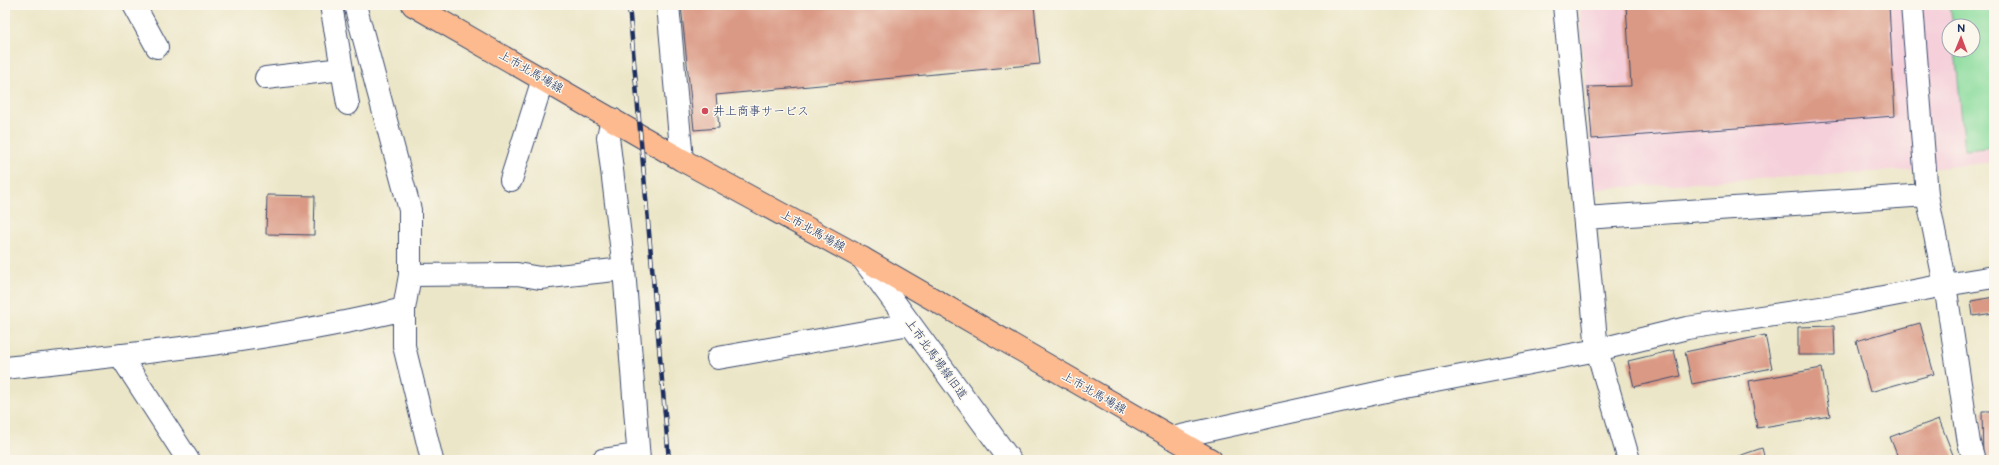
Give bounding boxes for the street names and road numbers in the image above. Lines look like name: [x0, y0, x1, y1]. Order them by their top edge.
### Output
street label: 上市北馬場線: [496, 48, 566, 96]
street label: 上市北馬場線: [778, 207, 848, 255]
street label: 上市北馬場線旧道: [902, 316, 970, 402]
street label: 上市北馬場線: [1059, 369, 1129, 417]

